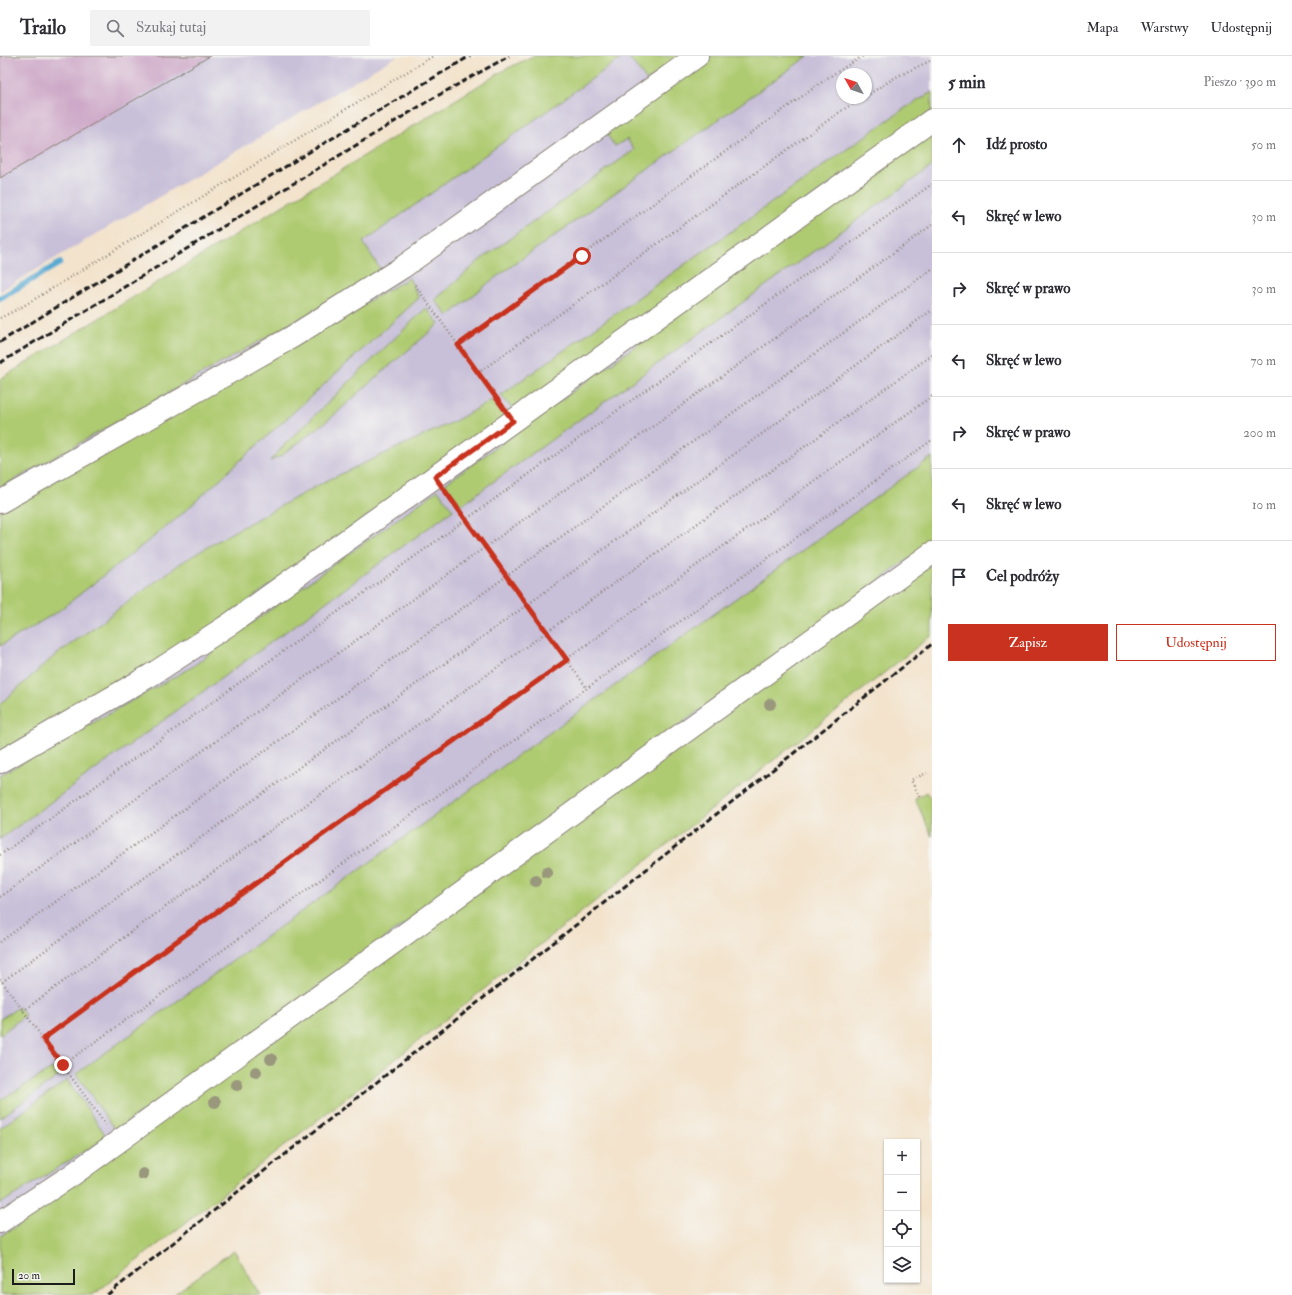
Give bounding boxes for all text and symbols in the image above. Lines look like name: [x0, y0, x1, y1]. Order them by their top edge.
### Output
search box: [90, 10, 370, 46]
text: Trailo: [20, 16, 66, 40]
icon: search: [104, 17, 126, 39]
text: Szukaj tutaj: [136, 18, 206, 37]
text: Mapa: [1086, 19, 1118, 36]
text: Warstwy: [1140, 19, 1189, 36]
text: Udostępnij: [1211, 19, 1272, 36]
north arrow: [836, 68, 872, 104]
text: 5 min: [948, 72, 986, 93]
text: Pieszo · 390 m: [1203, 74, 1276, 90]
icon: ahead: [948, 134, 970, 156]
text: Idź prosto: [986, 135, 1047, 154]
text: 50 m: [1251, 137, 1276, 153]
icon: left: [948, 206, 970, 228]
text: Skręć w lewo: [986, 207, 1061, 226]
text: 30 m: [1252, 209, 1276, 225]
route start: [573, 247, 591, 265]
icon: right: [948, 278, 970, 300]
text: Skręć w prawo: [986, 279, 1070, 298]
text: 30 m: [1252, 281, 1276, 297]
icon: left: [948, 350, 970, 372]
text: Skręć w lewo: [986, 351, 1061, 370]
text: 70 m: [1251, 353, 1276, 369]
icon: right: [948, 422, 970, 444]
text: Skręć w prawo: [986, 423, 1070, 442]
text: 200 m: [1243, 425, 1276, 441]
icon: left: [948, 494, 970, 516]
text: Skręć w lewo: [986, 495, 1061, 514]
text: 10 m: [1252, 497, 1276, 513]
icon: arrive: [948, 566, 970, 588]
text: Cel podróży: [986, 567, 1059, 586]
button: Zapisz: [948, 624, 1108, 661]
button: Udostępnij: [1116, 624, 1276, 661]
route end: [54, 1056, 72, 1074]
map controls: [884, 1139, 920, 1283]
button: +: [884, 1139, 920, 1175]
button: −: [884, 1175, 920, 1211]
button: locate: [884, 1211, 920, 1247]
button: layers: [884, 1247, 920, 1283]
scale bar: [12, 1267, 75, 1286]
text: 20 m: [18, 1269, 40, 1282]

